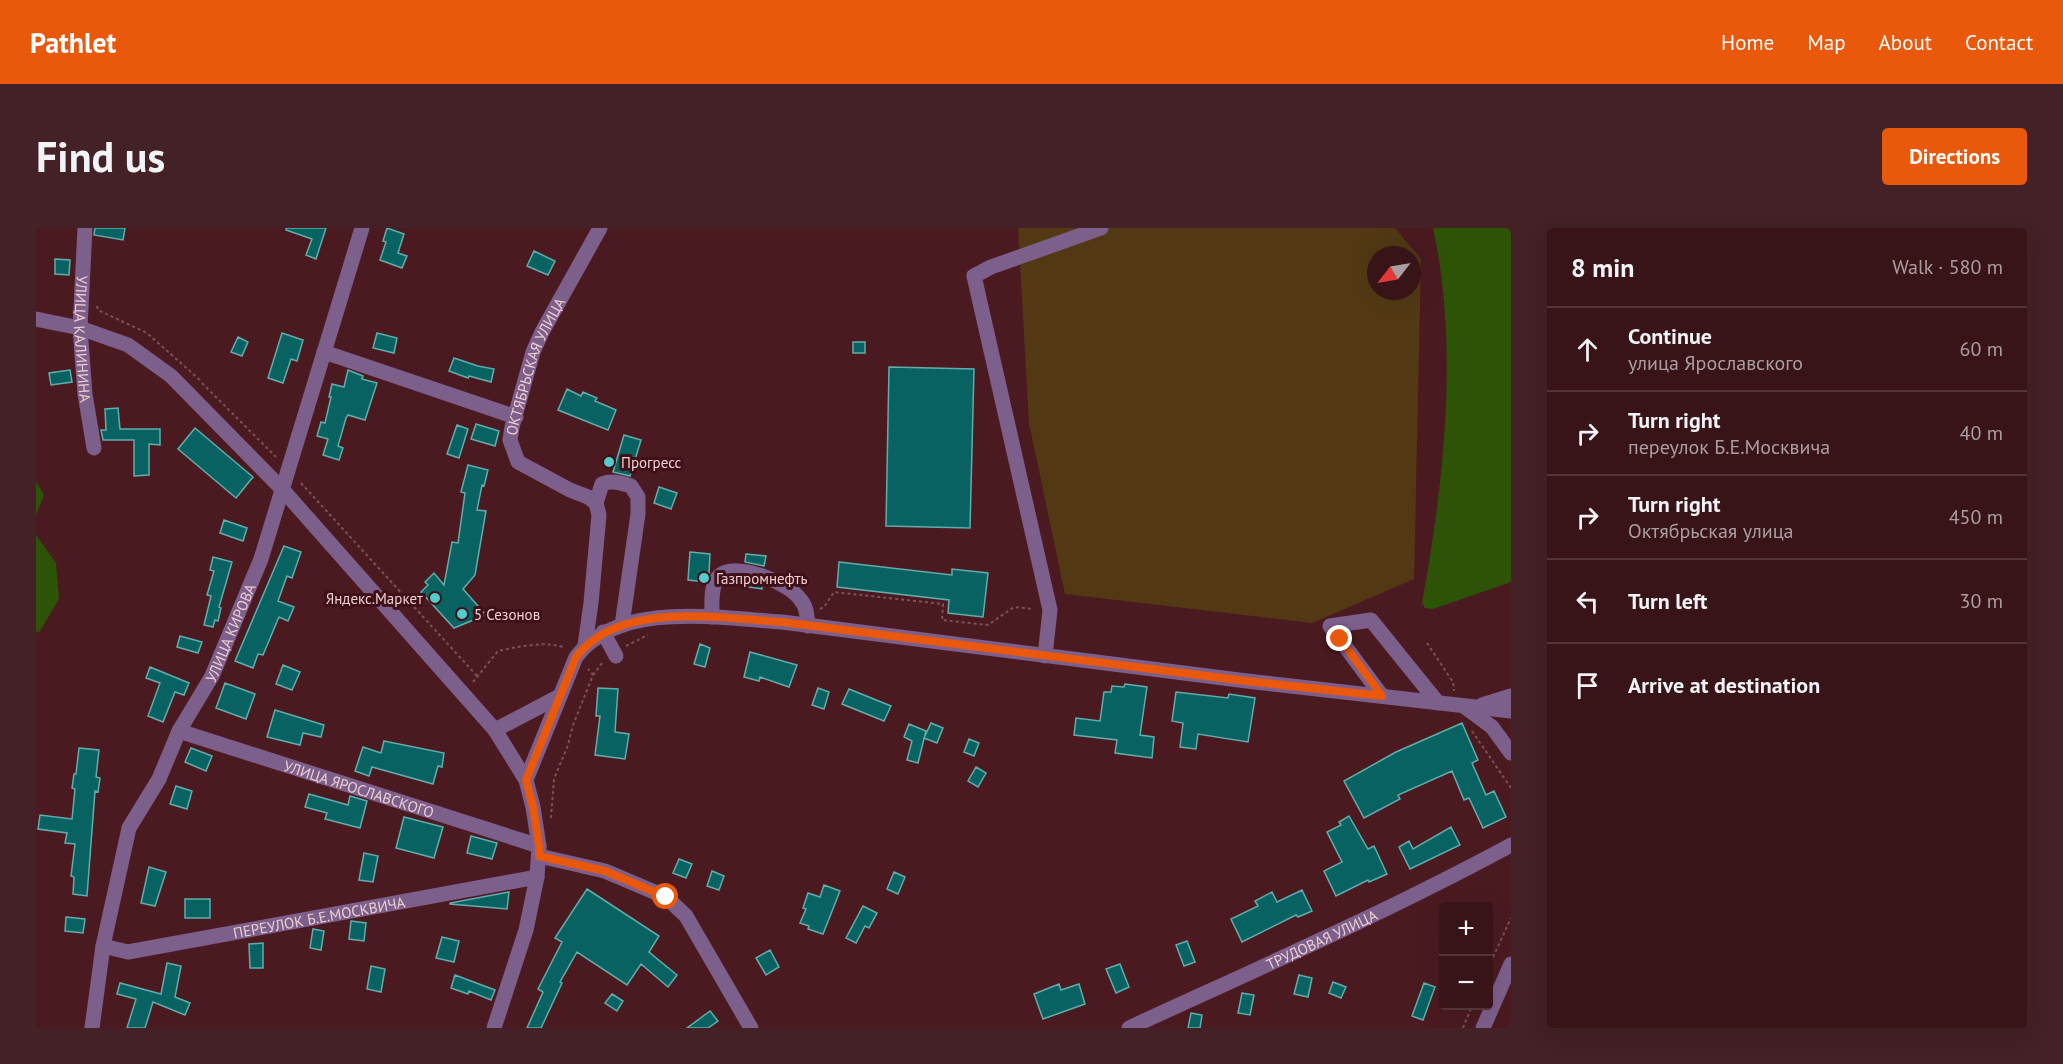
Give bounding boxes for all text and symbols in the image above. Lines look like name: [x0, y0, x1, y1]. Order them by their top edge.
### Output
text: Pathlet: [30, 24, 116, 61]
text: Home: [1721, 29, 1774, 56]
text: Map: [1807, 29, 1846, 56]
text: About: [1879, 29, 1932, 56]
text: Contact: [1965, 29, 2033, 56]
button: Directions: [1882, 128, 2027, 185]
text: Find us: [36, 129, 165, 184]
north arrow: [1367, 246, 1421, 300]
text: 8 min: [1571, 251, 1634, 284]
text: Walk · 580 m: [1892, 254, 2003, 280]
street label: УЛИЦА КАЛИНИНА: [70, 275, 96, 404]
street label: ОКТЯБРЬСКАЯ УЛИЦА: [501, 294, 569, 436]
text: Continue: [1628, 322, 1712, 350]
icon: ahead: [1571, 333, 1604, 366]
text: 60 m: [1960, 336, 2003, 362]
text: улица Ярославского: [1628, 350, 1803, 376]
text: Turn right: [1628, 406, 1720, 434]
icon: right: [1571, 417, 1604, 450]
text: 40 m: [1960, 420, 2003, 446]
text: переулок Б.Е.Москвича: [1628, 434, 1830, 460]
place label: Прогресс: [621, 453, 682, 472]
marker: Прогресс: [602, 455, 616, 469]
text: Turn right: [1628, 490, 1720, 518]
icon: right: [1571, 501, 1604, 534]
text: 450 m: [1949, 504, 2003, 530]
text: Октябрьская улица: [1628, 518, 1794, 544]
place label: Газпромнефть: [716, 569, 807, 588]
marker: Газпромнефть: [697, 571, 711, 585]
street label: УЛИЦА КИРОВА: [201, 580, 259, 686]
icon: left: [1571, 585, 1604, 618]
text: Turn left: [1628, 587, 1708, 615]
text: 30 m: [1960, 588, 2003, 614]
place label: Яндекс.Маркет: [326, 589, 423, 608]
marker: Яндекс.Маркет: [428, 591, 442, 605]
place label: 5 Сезонов: [474, 605, 540, 624]
marker: 5 Сезонов: [455, 607, 469, 621]
route end: [1326, 625, 1352, 651]
icon: arrive: [1571, 669, 1604, 702]
text: Arrive at destination: [1628, 671, 1820, 699]
street label: УЛИЦА ЯРОСЛАВСКОГО: [282, 756, 437, 821]
route start: [652, 883, 678, 909]
street label: ПЕРЕУЛОК Б.Е.МОСКВИЧА: [232, 892, 407, 942]
map controls: [1439, 902, 1493, 1010]
button: +: [1439, 902, 1493, 956]
street label: ТРУДОВАЯ УЛИЦА: [1263, 905, 1380, 973]
button: −: [1439, 956, 1493, 1010]

